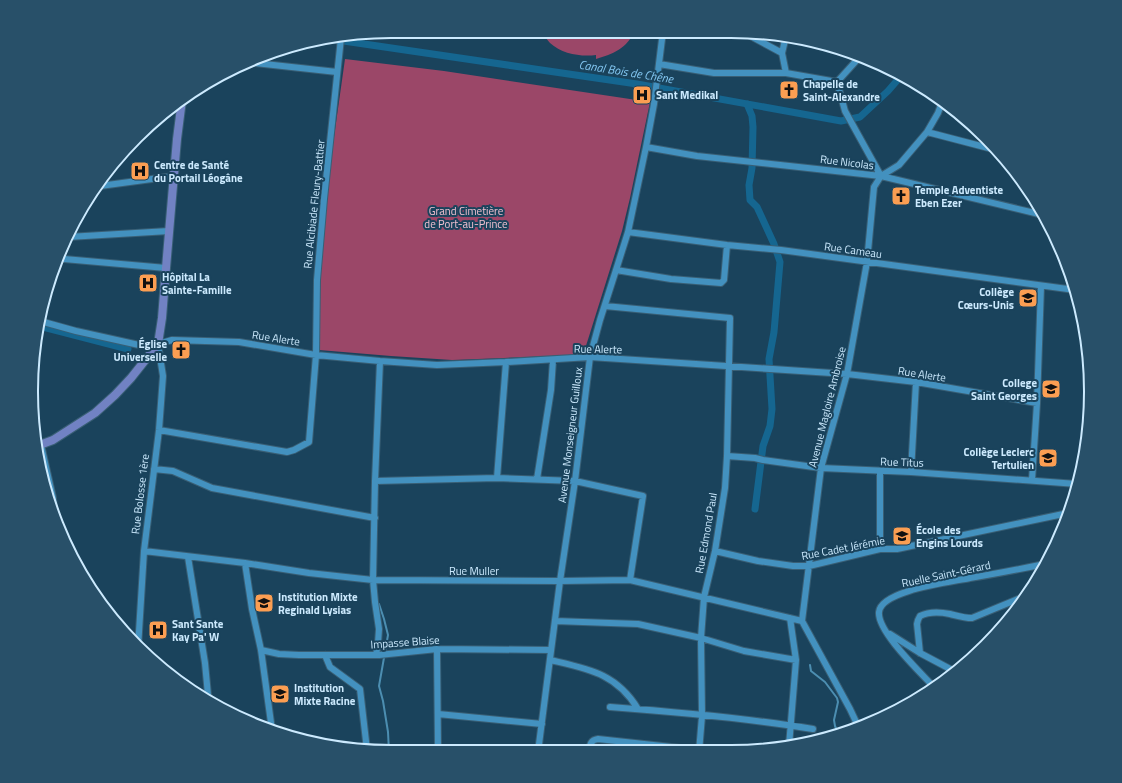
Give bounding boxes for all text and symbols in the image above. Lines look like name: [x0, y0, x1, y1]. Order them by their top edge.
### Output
water label: Canal Bois de Chêne: [577, 55, 676, 89]
place label: Chapelle de Saint-Alexandre: [803, 76, 880, 105]
church icon: Chapelle de Saint-Alexandre: [778, 79, 800, 101]
hospital icon: Sant Medikal: [631, 84, 653, 106]
place label: Sant Medikal: [656, 87, 718, 103]
street label: Rue Alcibiade Fleury-Battier: [299, 139, 329, 269]
street label: Rue Nicolas: [819, 151, 875, 173]
place label: Centre de Santé du Portail Léogâne: [154, 157, 243, 186]
hospital icon: Centre de Santé du Portail Léogâne: [129, 160, 151, 182]
place label: Temple Adventiste Eben Ezer: [915, 182, 1004, 211]
church icon: Temple Adventiste Eben Ezer: [890, 185, 912, 207]
park label: Grand Cimetière de Port-au-Prince: [424, 203, 508, 232]
street label: Rue Cameau: [823, 238, 883, 262]
place label: Hôpital La Sainte-Famille: [162, 269, 232, 298]
hospital icon: Hôpital La Sainte-Famille: [137, 272, 159, 294]
place label: Collège Cœurs-Unis: [958, 284, 1014, 313]
school or university icon: Collège Cœurs-Unis: [1017, 287, 1039, 309]
street label: Rue Alerte: [251, 326, 302, 350]
place label: Église Universelle: [113, 336, 167, 365]
church icon: Église Universelle: [170, 339, 192, 361]
street label: Rue Alerte: [574, 341, 623, 357]
street label: Avenue Magloire Ambroise: [804, 345, 850, 469]
street label: Rue Alerte: [897, 362, 948, 386]
street label: Avenue Monseigneur Guilloux: [554, 366, 586, 504]
place label: College Saint Georges: [971, 375, 1037, 404]
school or university icon: College Saint Georges: [1040, 378, 1062, 400]
place label: Collège Leclerc Tertulien: [964, 444, 1034, 473]
school or university icon: Collège Leclerc Tertulien: [1037, 447, 1059, 469]
street label: Rue Bolosse 1ère: [127, 453, 153, 535]
street label: Rue Titus: [880, 453, 924, 471]
street label: Rue Edmond Paul: [691, 491, 721, 575]
place label: École des Engins Lourds: [916, 522, 983, 551]
school or university icon: École des Engins Lourds: [891, 525, 913, 547]
street label: Rue Cadet Jérémie: [800, 532, 887, 564]
street label: Ruelle Saint-Gérard: [900, 557, 992, 591]
street label: Rue Muller: [449, 563, 499, 579]
place label: Institution Mixte Reginald Lysias: [278, 589, 358, 618]
school or university icon: Institution Mixte Reginald Lysias: [253, 592, 275, 614]
place label: Sant Sante Kay Pa' W: [172, 616, 224, 645]
hospital icon: Sant Sante Kay Pa' W: [147, 619, 169, 641]
street label: Impasse Blaise: [370, 632, 441, 652]
place label: Institution Mixte Racine: [294, 680, 356, 709]
school or university icon: Institution Mixte Racine: [269, 683, 291, 705]

